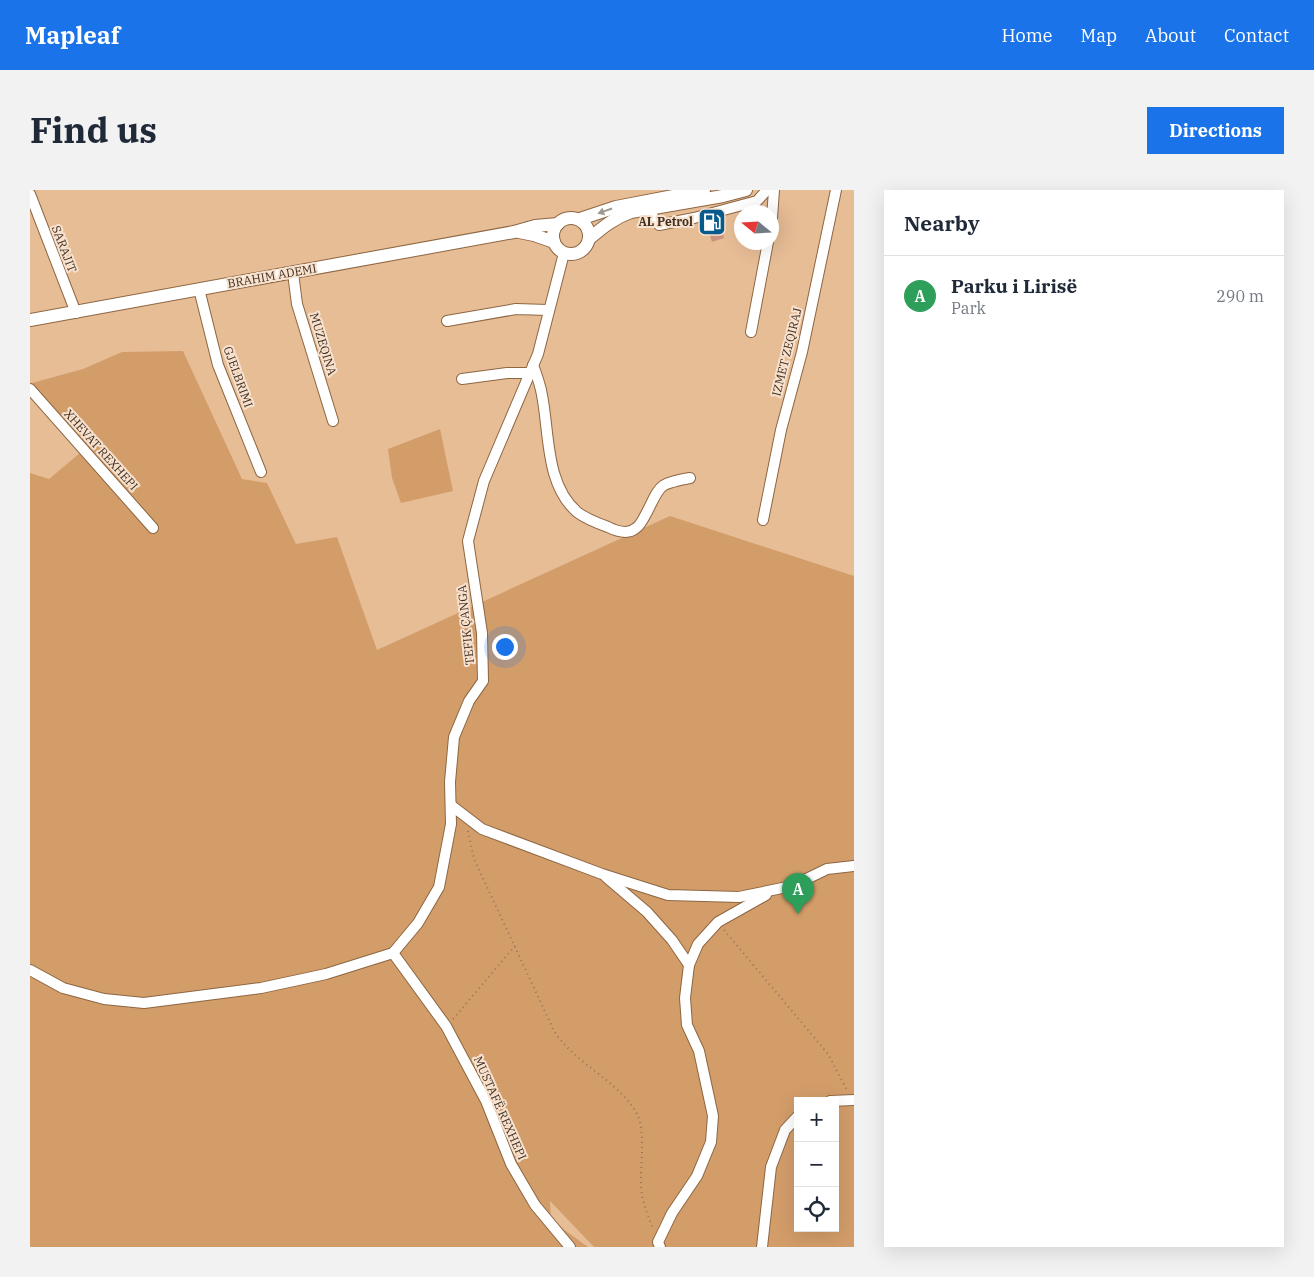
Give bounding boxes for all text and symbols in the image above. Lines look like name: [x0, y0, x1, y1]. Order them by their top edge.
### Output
text: Mapleaf: [25, 19, 120, 51]
text: Home: [1001, 24, 1053, 47]
text: Map: [1081, 24, 1117, 47]
text: About: [1145, 24, 1196, 47]
text: Contact: [1224, 24, 1289, 47]
text: Find us: [30, 107, 157, 153]
button: Directions: [1147, 107, 1284, 154]
north arrow: [734, 205, 779, 250]
one-way arrow: [598, 207, 613, 215]
fuel station icon: AL Petrol: [697, 207, 727, 237]
text: Nearby: [904, 209, 980, 237]
place label: AL Petrol: [638, 214, 693, 229]
street label: SARAJIT: [49, 223, 80, 275]
street label: BRAHIM ADEMI: [226, 260, 318, 291]
text: Parku i Lirisë: [951, 274, 1077, 298]
text: A: [914, 286, 926, 306]
text: 290 m: [1216, 286, 1264, 306]
text: Park: [951, 298, 986, 318]
street label: IZMET ZEQIRAJ: [768, 306, 805, 398]
street label: MUZEQINA: [307, 311, 340, 378]
street label: GJELBRIMI: [221, 344, 256, 409]
street label: XHEVAT REXHEPI: [61, 406, 141, 493]
street label: TEFIK ÇANGA: [454, 584, 477, 666]
your location: [492, 634, 518, 660]
pin: A: [782, 873, 814, 914]
street label: MUSTAFË REXHEPI: [471, 1054, 530, 1162]
map controls: [794, 1097, 839, 1232]
button: +: [794, 1097, 839, 1142]
button: −: [794, 1142, 839, 1187]
button: locate: [794, 1187, 839, 1232]

